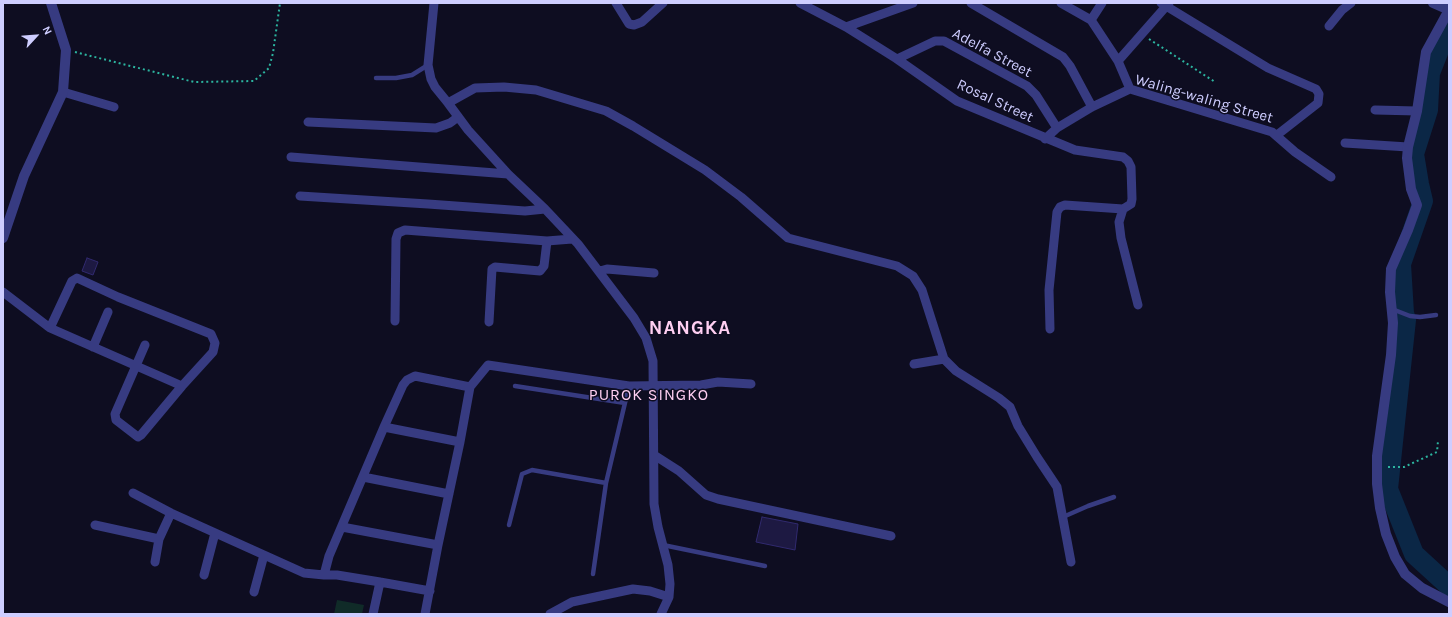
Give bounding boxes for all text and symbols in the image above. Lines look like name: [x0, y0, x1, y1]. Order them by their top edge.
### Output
north arrow: [16, 16, 56, 56]
text: N: [40, 24, 55, 37]
street label: Adelfa Street: [949, 25, 1035, 81]
street label: Waling-waling Street: [1133, 71, 1275, 127]
street label: Rosal Street: [954, 75, 1036, 127]
district label: NANGKA: [649, 318, 731, 340]
district label: PUROK SINGKO: [589, 385, 709, 405]

